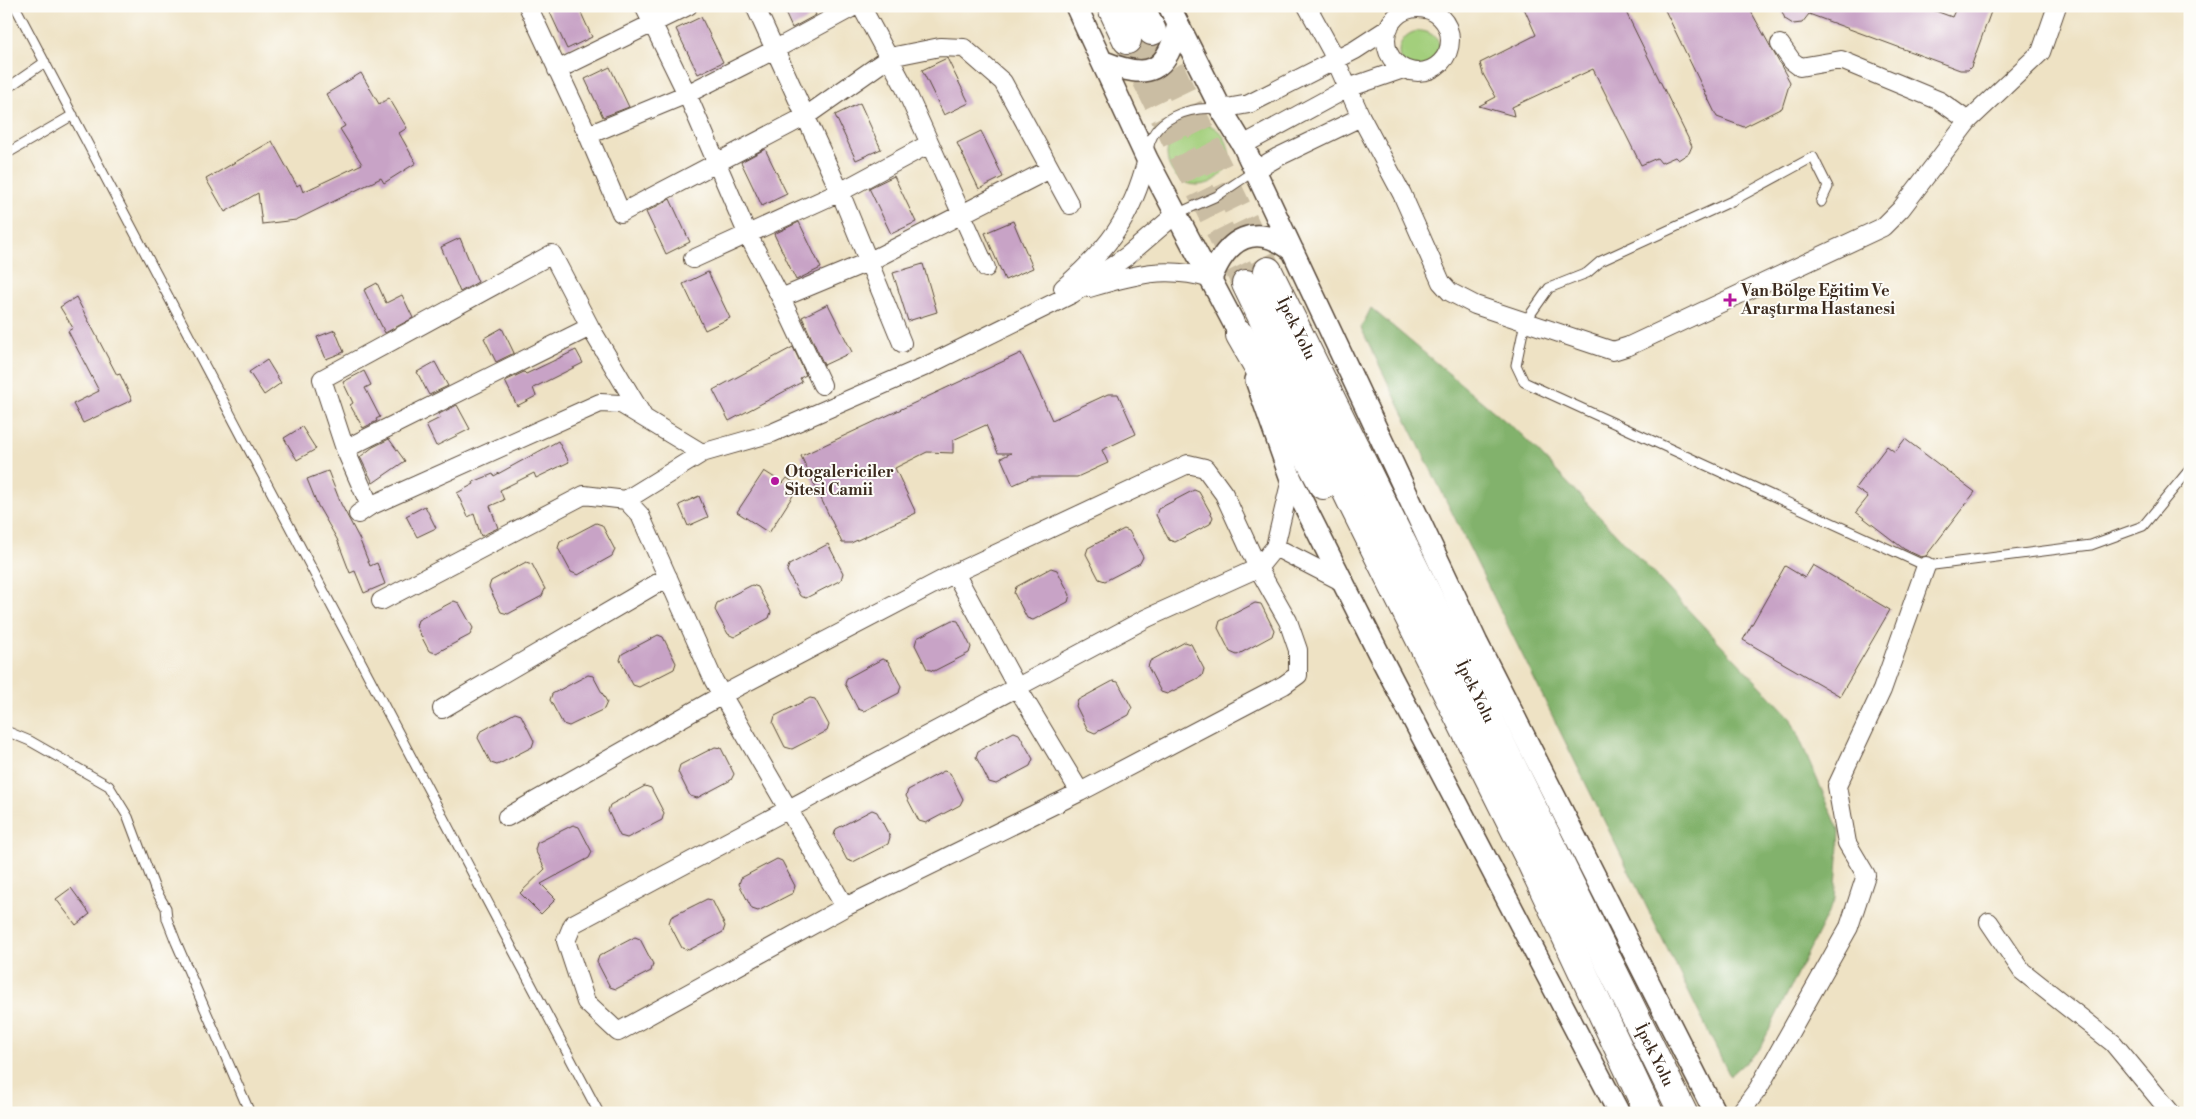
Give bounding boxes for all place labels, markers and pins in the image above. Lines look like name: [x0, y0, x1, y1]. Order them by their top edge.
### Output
place label: Van Bölge Eğitim Ve Araştırma Hastanesi: [1740, 281, 1895, 319]
marker: Van Bölge Eğitim Ve Araştırma Hastanesi: [1723, 293, 1737, 307]
place label: Otogalericiler Sitesi Camii: [785, 462, 894, 500]
marker: Otogalericiler Sitesi Camii: [769, 475, 781, 487]

